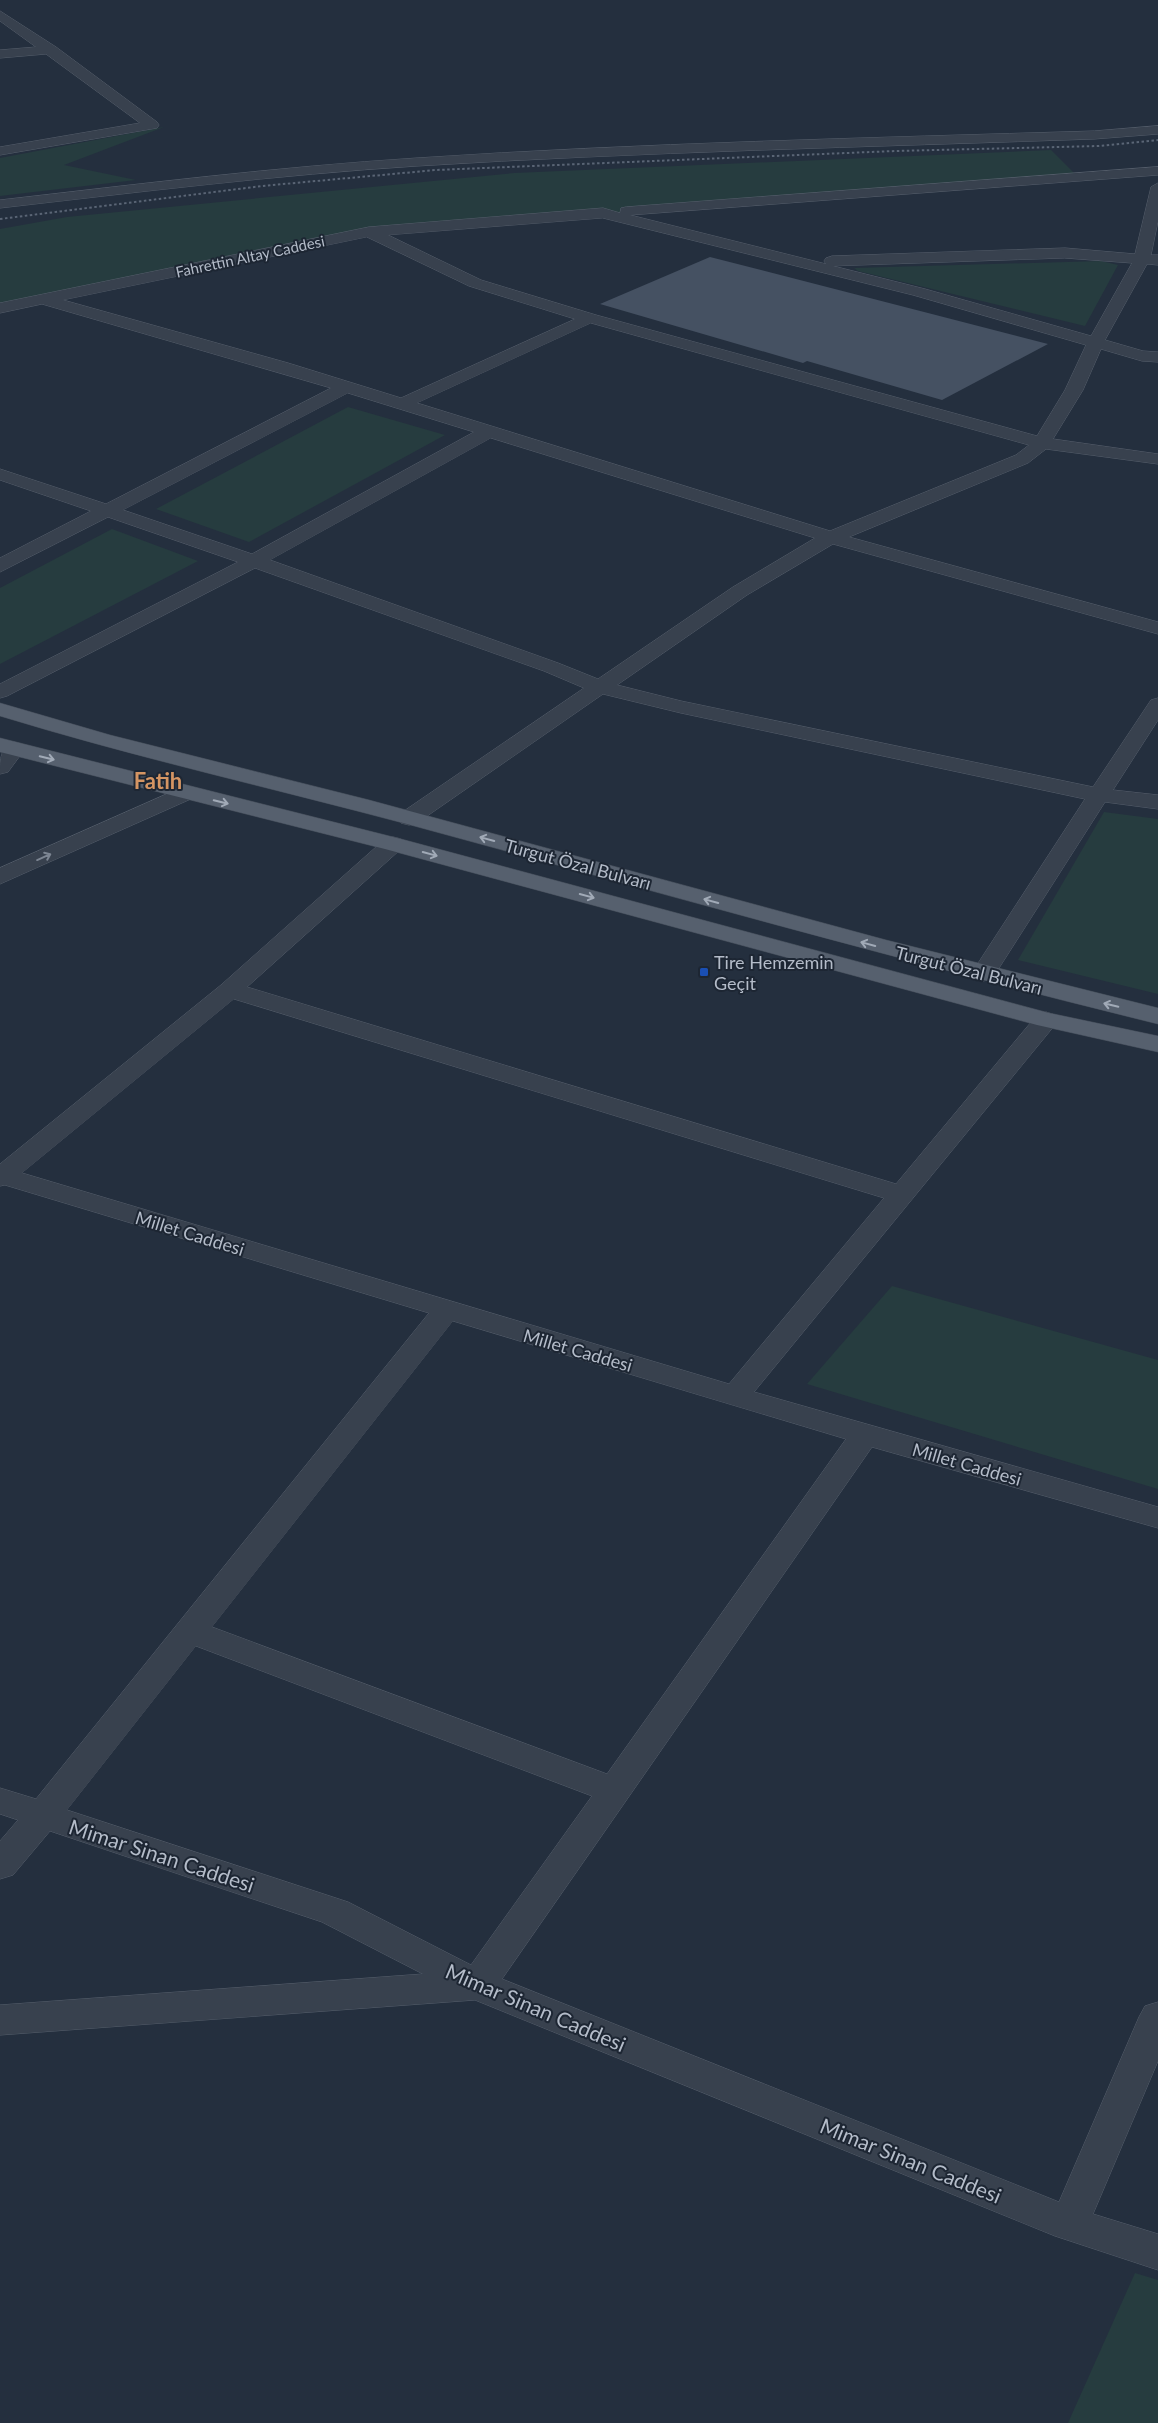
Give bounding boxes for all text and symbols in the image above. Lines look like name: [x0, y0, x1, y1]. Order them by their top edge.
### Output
street label: Fahrettin Altay Caddesi: [174, 231, 326, 281]
one-way arrow: [39, 753, 55, 763]
district label: Fatih: [134, 767, 182, 794]
one-way arrow: [213, 798, 229, 807]
one-way arrow: [480, 834, 496, 843]
street label: Turgut Özal Bulvarı: [503, 834, 653, 894]
one-way arrow: [421, 850, 437, 860]
one-way arrow: [36, 851, 51, 861]
one-way arrow: [578, 892, 594, 902]
one-way arrow: [704, 895, 720, 905]
one-way arrow: [860, 939, 876, 948]
street label: Turgut Özal Bulvarı: [893, 941, 1045, 999]
place label: Tire Hemzemin Geçit: [714, 951, 834, 994]
marker: Tire Hemzemin Geçit: [698, 966, 710, 978]
one-way arrow: [1103, 1000, 1119, 1009]
street label: Millet Caddesi: [133, 1206, 247, 1260]
street label: Millet Caddesi: [521, 1324, 635, 1376]
street label: Millet Caddesi: [910, 1438, 1024, 1490]
street label: Mimar Sinan Caddesi: [66, 1813, 258, 1897]
street label: Mimar Sinan Caddesi: [442, 1958, 630, 2056]
street label: Mimar Sinan Caddesi: [817, 2112, 1005, 2208]

